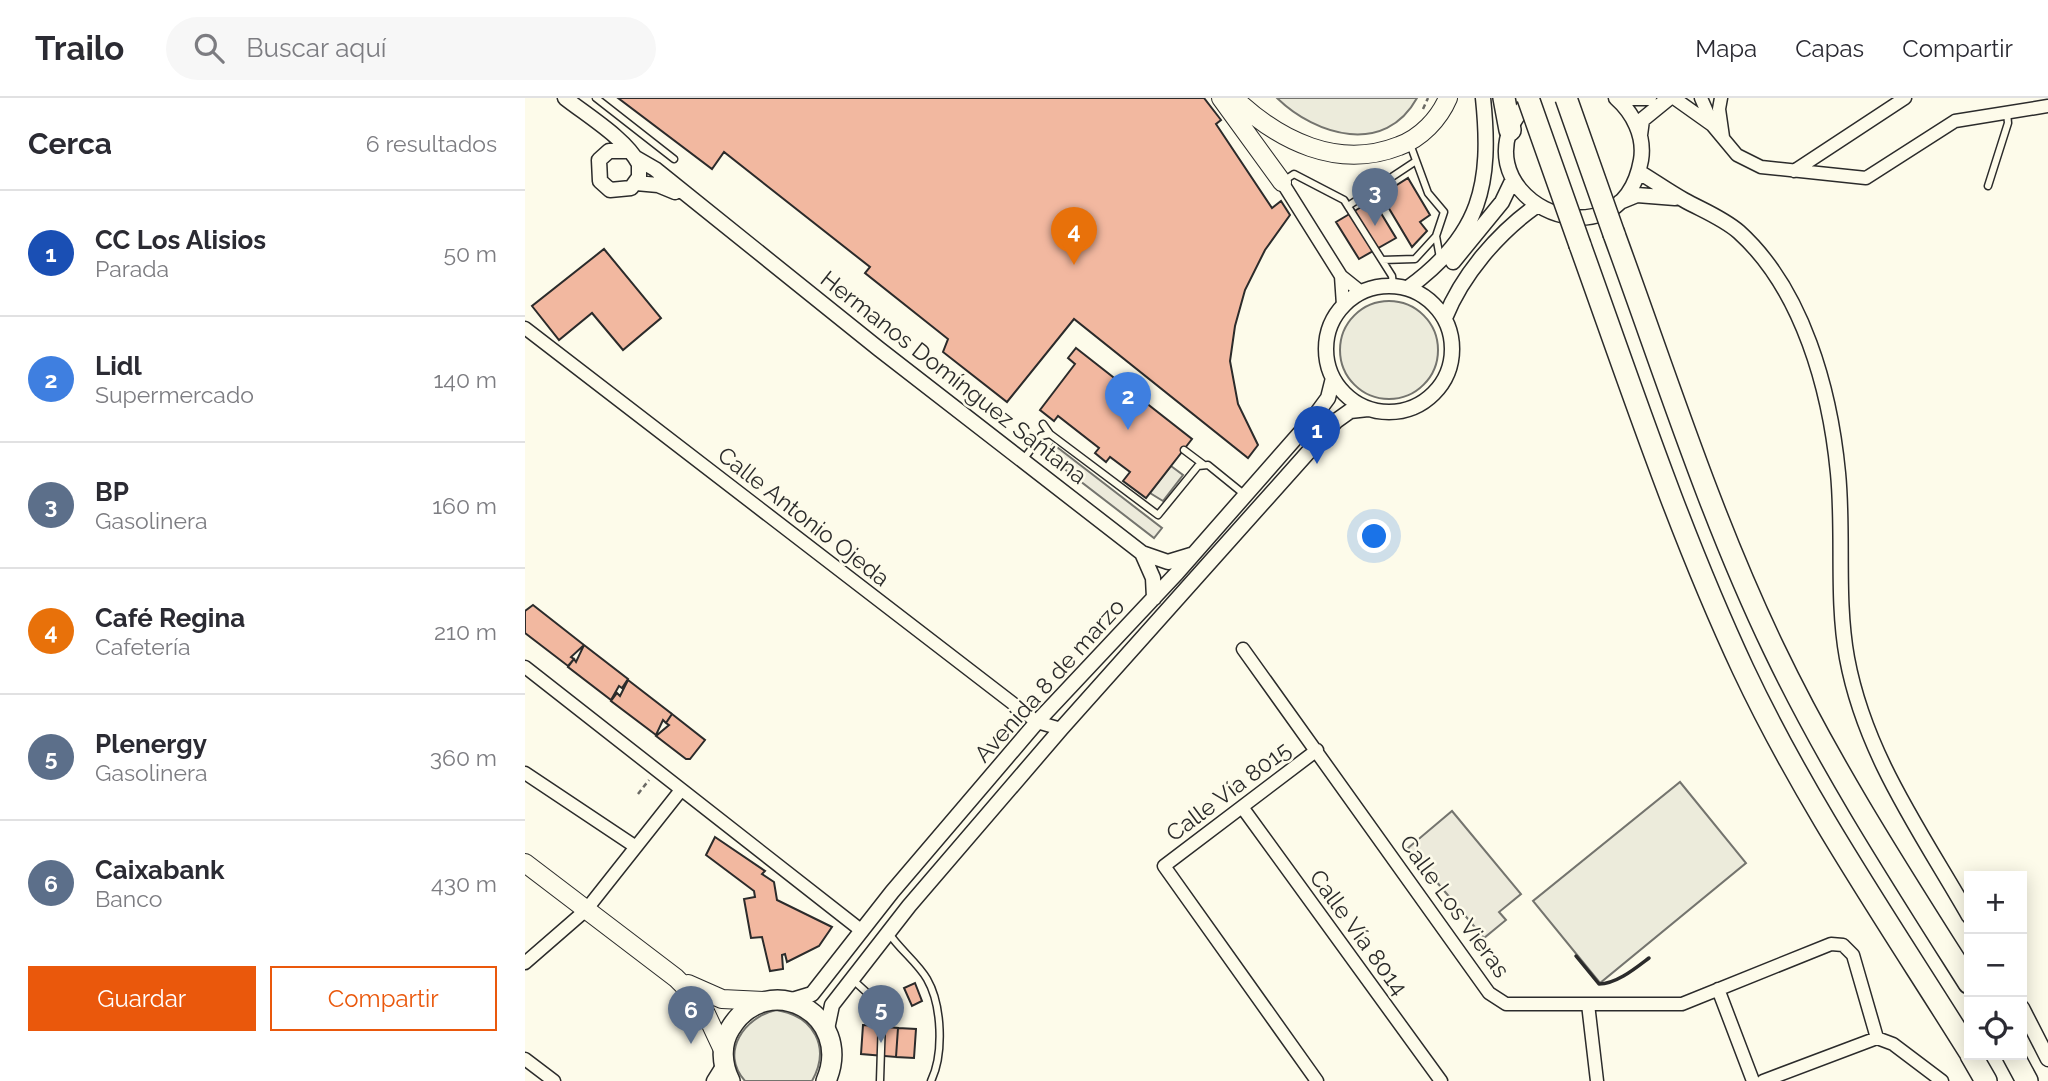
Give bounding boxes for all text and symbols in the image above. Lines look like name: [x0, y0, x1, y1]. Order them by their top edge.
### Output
search box: [166, 17, 656, 80]
text: Trailo: [35, 29, 124, 68]
icon: search: [190, 29, 228, 67]
text: Buscar aquí: [246, 33, 387, 63]
text: Mapa: [1695, 34, 1757, 63]
text: Capas: [1795, 34, 1864, 63]
text: Compartir: [1902, 34, 2013, 63]
text: Cerca: [28, 126, 112, 161]
text: 6 resultados: [366, 130, 497, 157]
pin: 3: [1352, 168, 1398, 226]
pin: 4: [1051, 207, 1097, 265]
text: CC Los Alisios: [95, 225, 266, 255]
text: 1: [45, 240, 57, 267]
text: 50 m: [443, 240, 497, 267]
text: Parada: [95, 255, 169, 282]
street label: Hermanos Domínguez Santana: [816, 265, 1092, 489]
text: Lidl: [95, 351, 142, 381]
text: 2: [45, 366, 57, 393]
text: 140 m: [434, 366, 497, 393]
pin: 2: [1105, 372, 1151, 430]
text: Supermercado: [95, 381, 254, 408]
pin: 1: [1294, 406, 1340, 464]
street label: Calle Antonio Ojeda: [713, 441, 895, 591]
text: BP: [95, 477, 129, 507]
text: 3: [45, 492, 57, 519]
text: 160 m: [432, 492, 497, 519]
text: Gasolinera: [95, 507, 208, 534]
your location: [1357, 519, 1391, 553]
street label: Avenida 8 de marzo: [968, 593, 1130, 767]
text: Café Regina: [95, 603, 245, 633]
text: 4: [44, 618, 58, 645]
text: 210 m: [434, 618, 497, 645]
text: Cafetería: [95, 633, 190, 660]
text: Plenergy: [95, 729, 207, 759]
street label: Calle Vía 8015: [1161, 736, 1295, 846]
text: 5: [45, 744, 57, 771]
text: 360 m: [430, 744, 497, 771]
text: Gasolinera: [95, 759, 208, 786]
street label: Calle Los Vieras: [1394, 830, 1516, 982]
text: Caixabank: [95, 855, 225, 885]
street label: Calle Vía 8014: [1304, 864, 1414, 1000]
text: 6: [44, 870, 58, 897]
text: 430 m: [431, 870, 497, 897]
map controls: [1964, 871, 2027, 1060]
button: +: [1964, 871, 2027, 934]
text: Banco: [95, 885, 162, 912]
button: −: [1964, 934, 2027, 997]
button: Guardar: [28, 966, 256, 1031]
button: Compartir: [270, 966, 497, 1031]
pin: 5: [858, 985, 904, 1043]
pin: 6: [668, 986, 714, 1044]
button: locate: [1964, 997, 2027, 1060]

